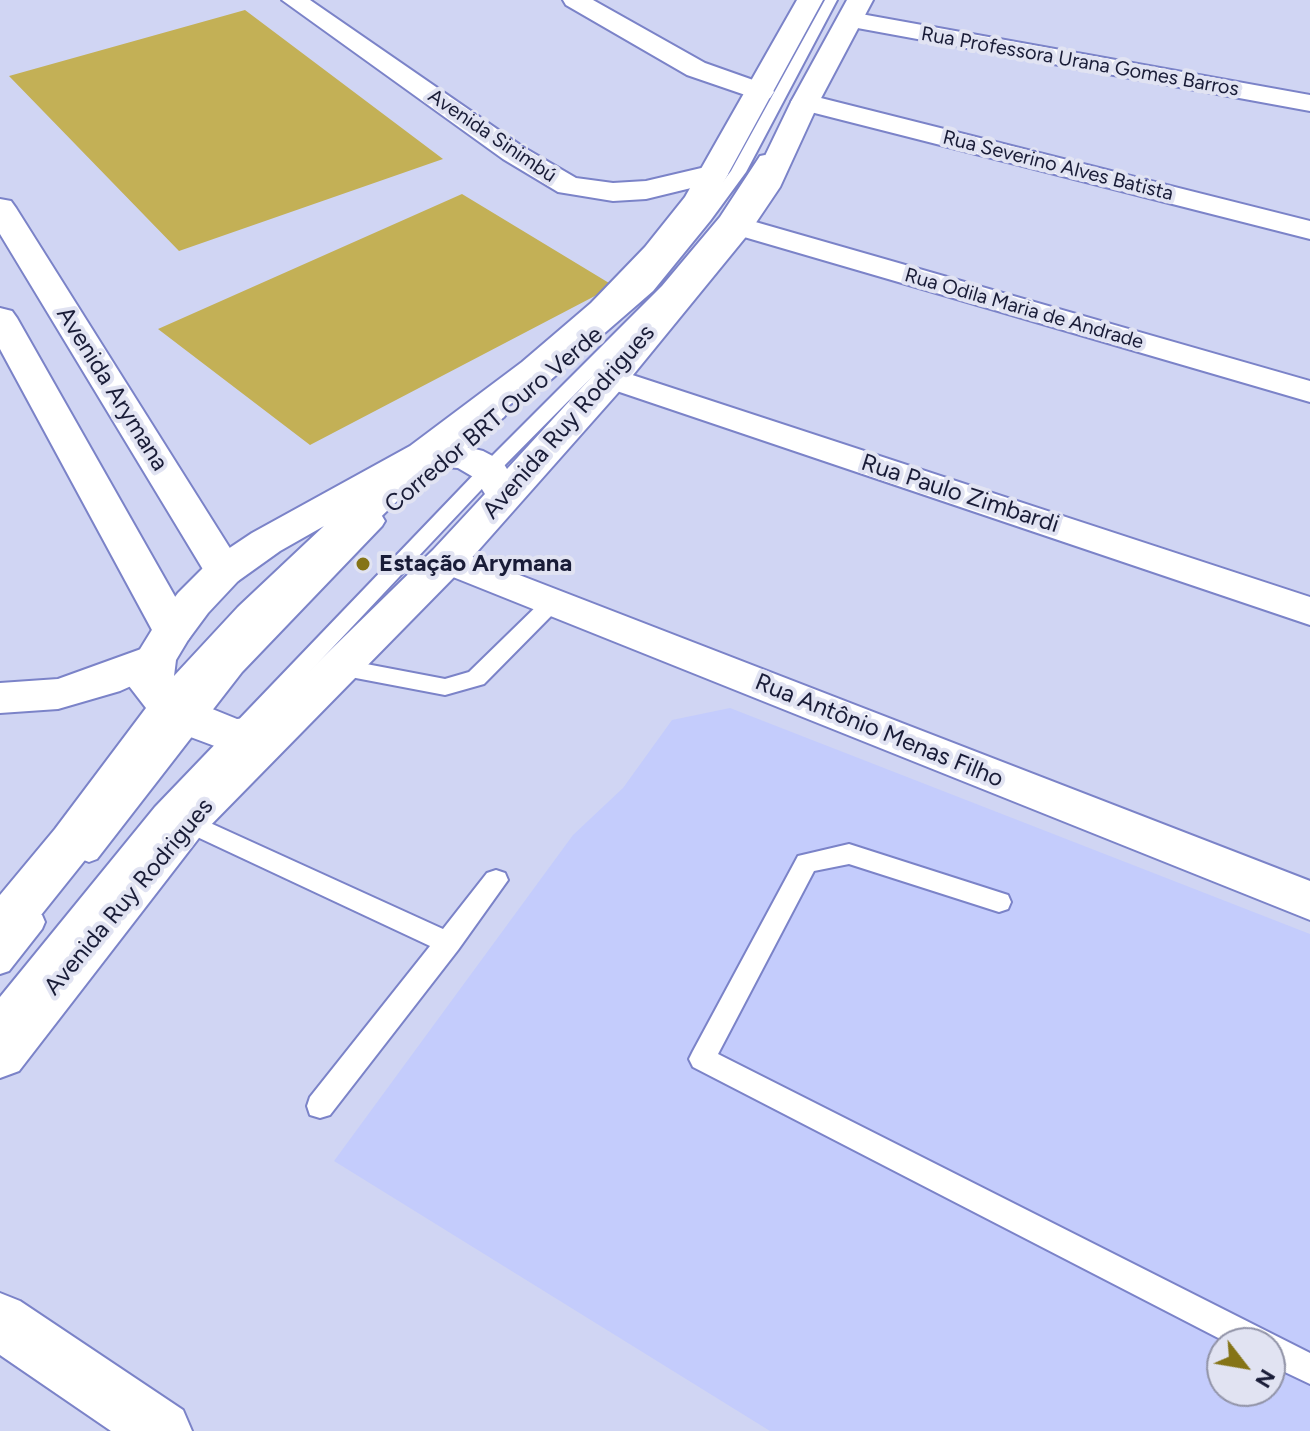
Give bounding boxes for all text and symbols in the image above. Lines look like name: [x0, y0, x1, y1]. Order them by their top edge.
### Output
street label: Rua Professora Urana Gomes Barros: [919, 22, 1241, 102]
street label: Avenida Sinimbú: [423, 84, 561, 188]
street label: Rua Severino Alves Batista: [940, 126, 1176, 206]
street label: Rua Odila Maria de Andrade: [902, 263, 1146, 355]
street label: Avenida Arymana: [50, 302, 174, 476]
street label: Avenida Ruy Rodrigues: [477, 319, 661, 525]
street label: Corredor BRT Ouro Verde: [379, 320, 609, 520]
street label: Rua Paulo Zimbardi: [857, 448, 1063, 540]
place label: Estação Arymana: [379, 550, 572, 578]
marker: Estação Arymana: [354, 555, 372, 573]
street label: Rua Antônio Menas Filho: [751, 668, 1007, 794]
street label: Avenida Ruy Rodrigues: [38, 793, 220, 1001]
north arrow: [1206, 1327, 1286, 1407]
text: N: [1249, 1364, 1281, 1393]

